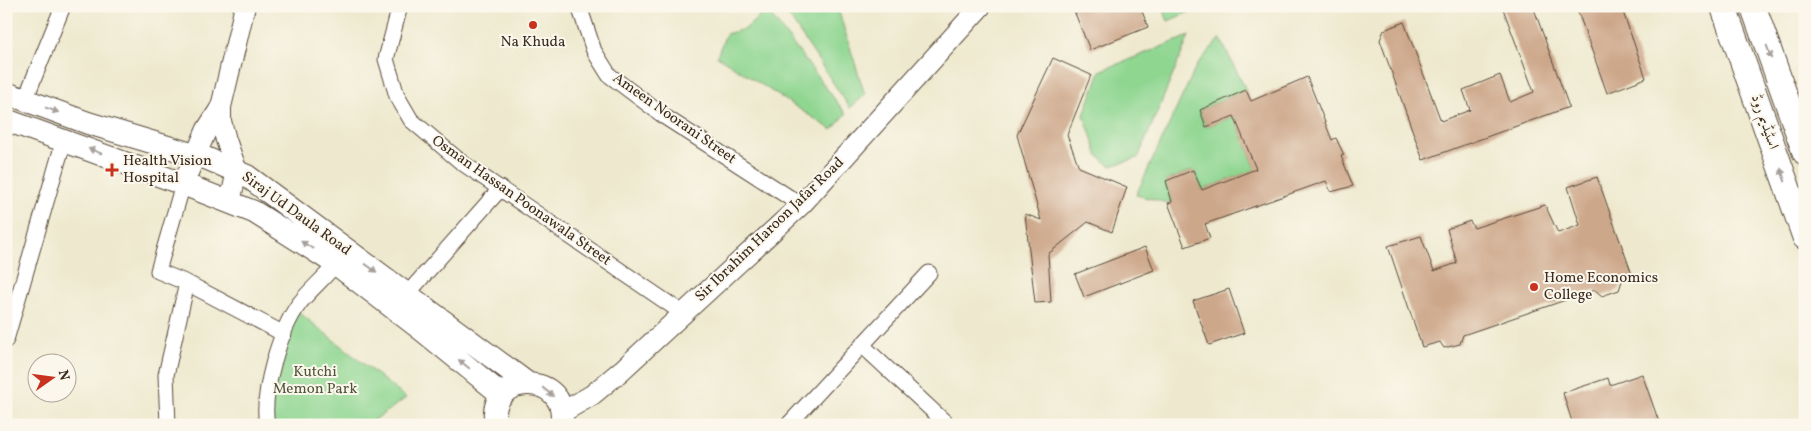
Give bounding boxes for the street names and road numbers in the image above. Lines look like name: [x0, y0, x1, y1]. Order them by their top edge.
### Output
street label: Ameen Noorani Street: [608, 68, 740, 170]
street label: اسٹیڈیم روڈ: [1744, 92, 1783, 153]
street label: Osman Hassan Poonawala Street: [427, 131, 615, 271]
street label: Sir Ibrahim Haroon Jafar Road: [691, 153, 849, 307]
street label: Siraj Ud Daula Road: [237, 167, 355, 261]

